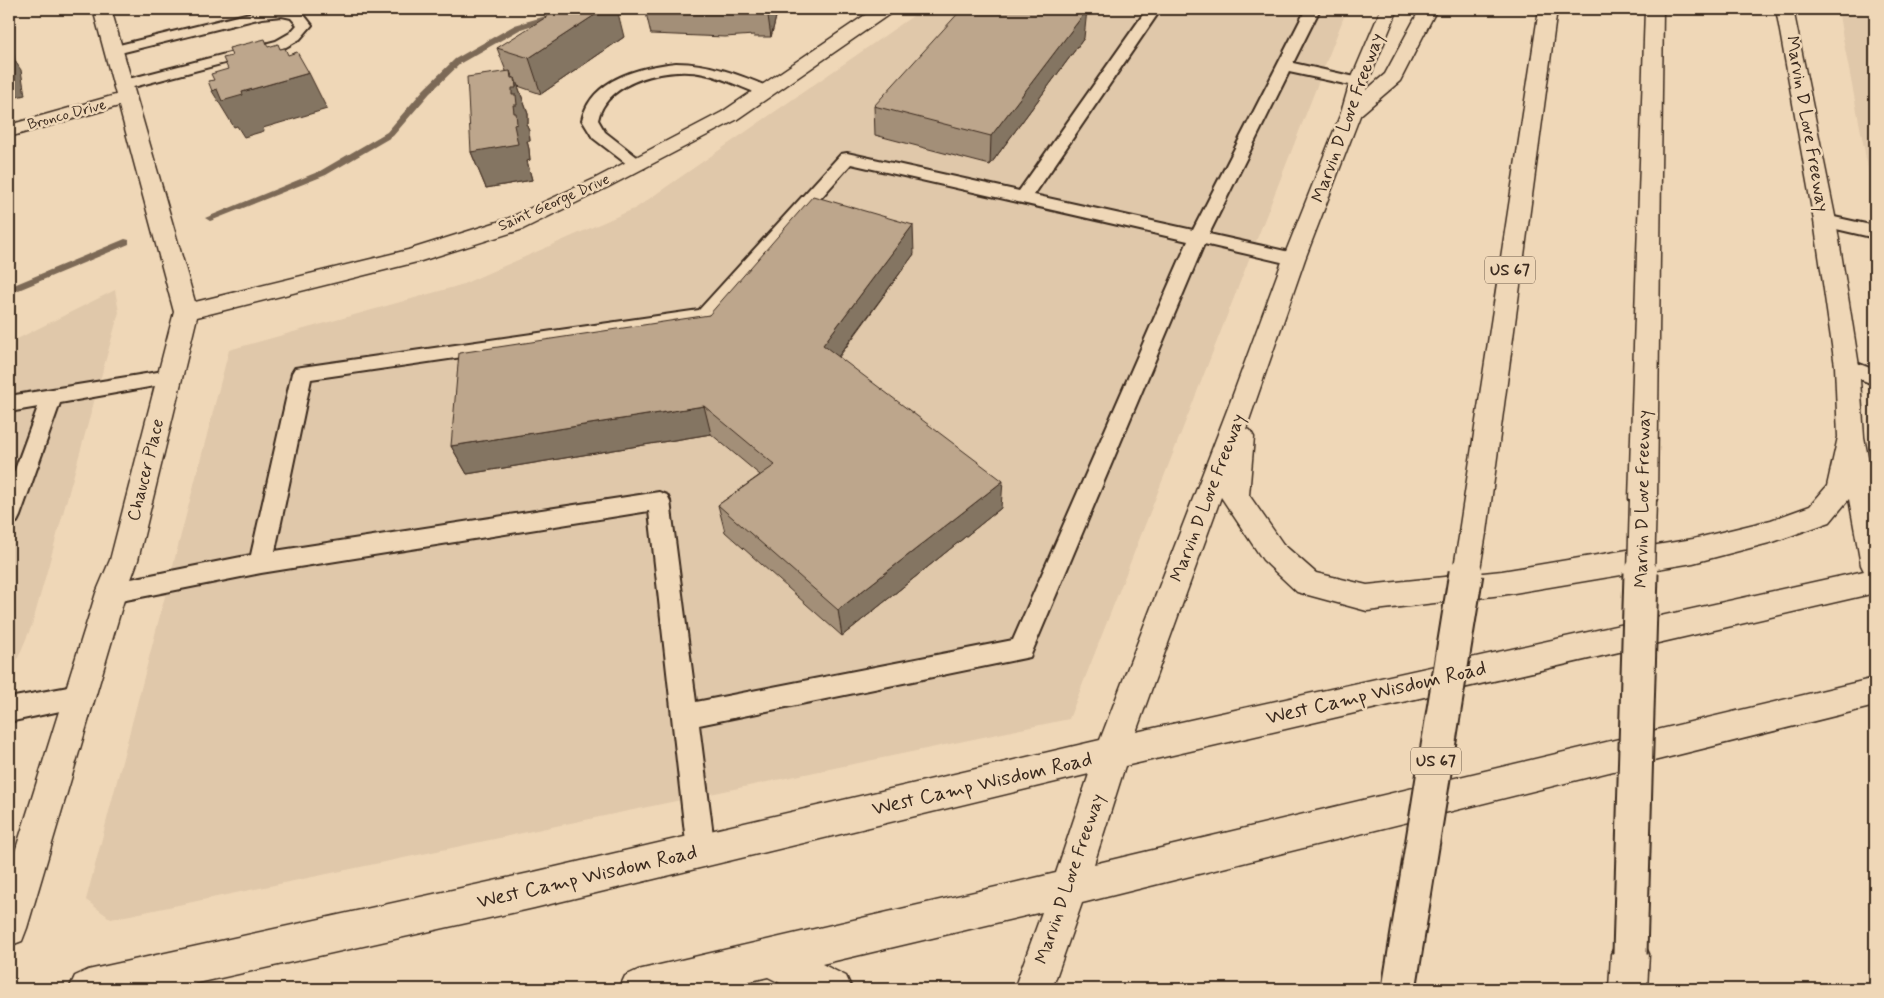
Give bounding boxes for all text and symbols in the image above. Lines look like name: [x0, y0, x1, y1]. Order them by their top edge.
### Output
street label: Marvin D Love Freeway: [1306, 30, 1390, 206]
street label: Marvin D Love Freeway: [1780, 34, 1834, 214]
street label: Bronco Drive: [25, 95, 109, 135]
street label: Saint George Drive: [495, 169, 614, 237]
road number: US 67: [1485, 256, 1535, 284]
street label: Marvin D Love Freeway: [1165, 410, 1251, 586]
street label: Marvin D Love Freeway: [1629, 410, 1657, 588]
street label: Chaucer Place: [122, 416, 170, 524]
street label: West Camp Wisdom Road: [1263, 654, 1489, 732]
street label: West Camp Wisdom Road: [869, 745, 1095, 823]
road number: US 67: [1411, 748, 1461, 774]
street label: Marvin D Love Freeway: [1030, 791, 1110, 967]
street label: West Camp Wisdom Road: [474, 838, 700, 916]

